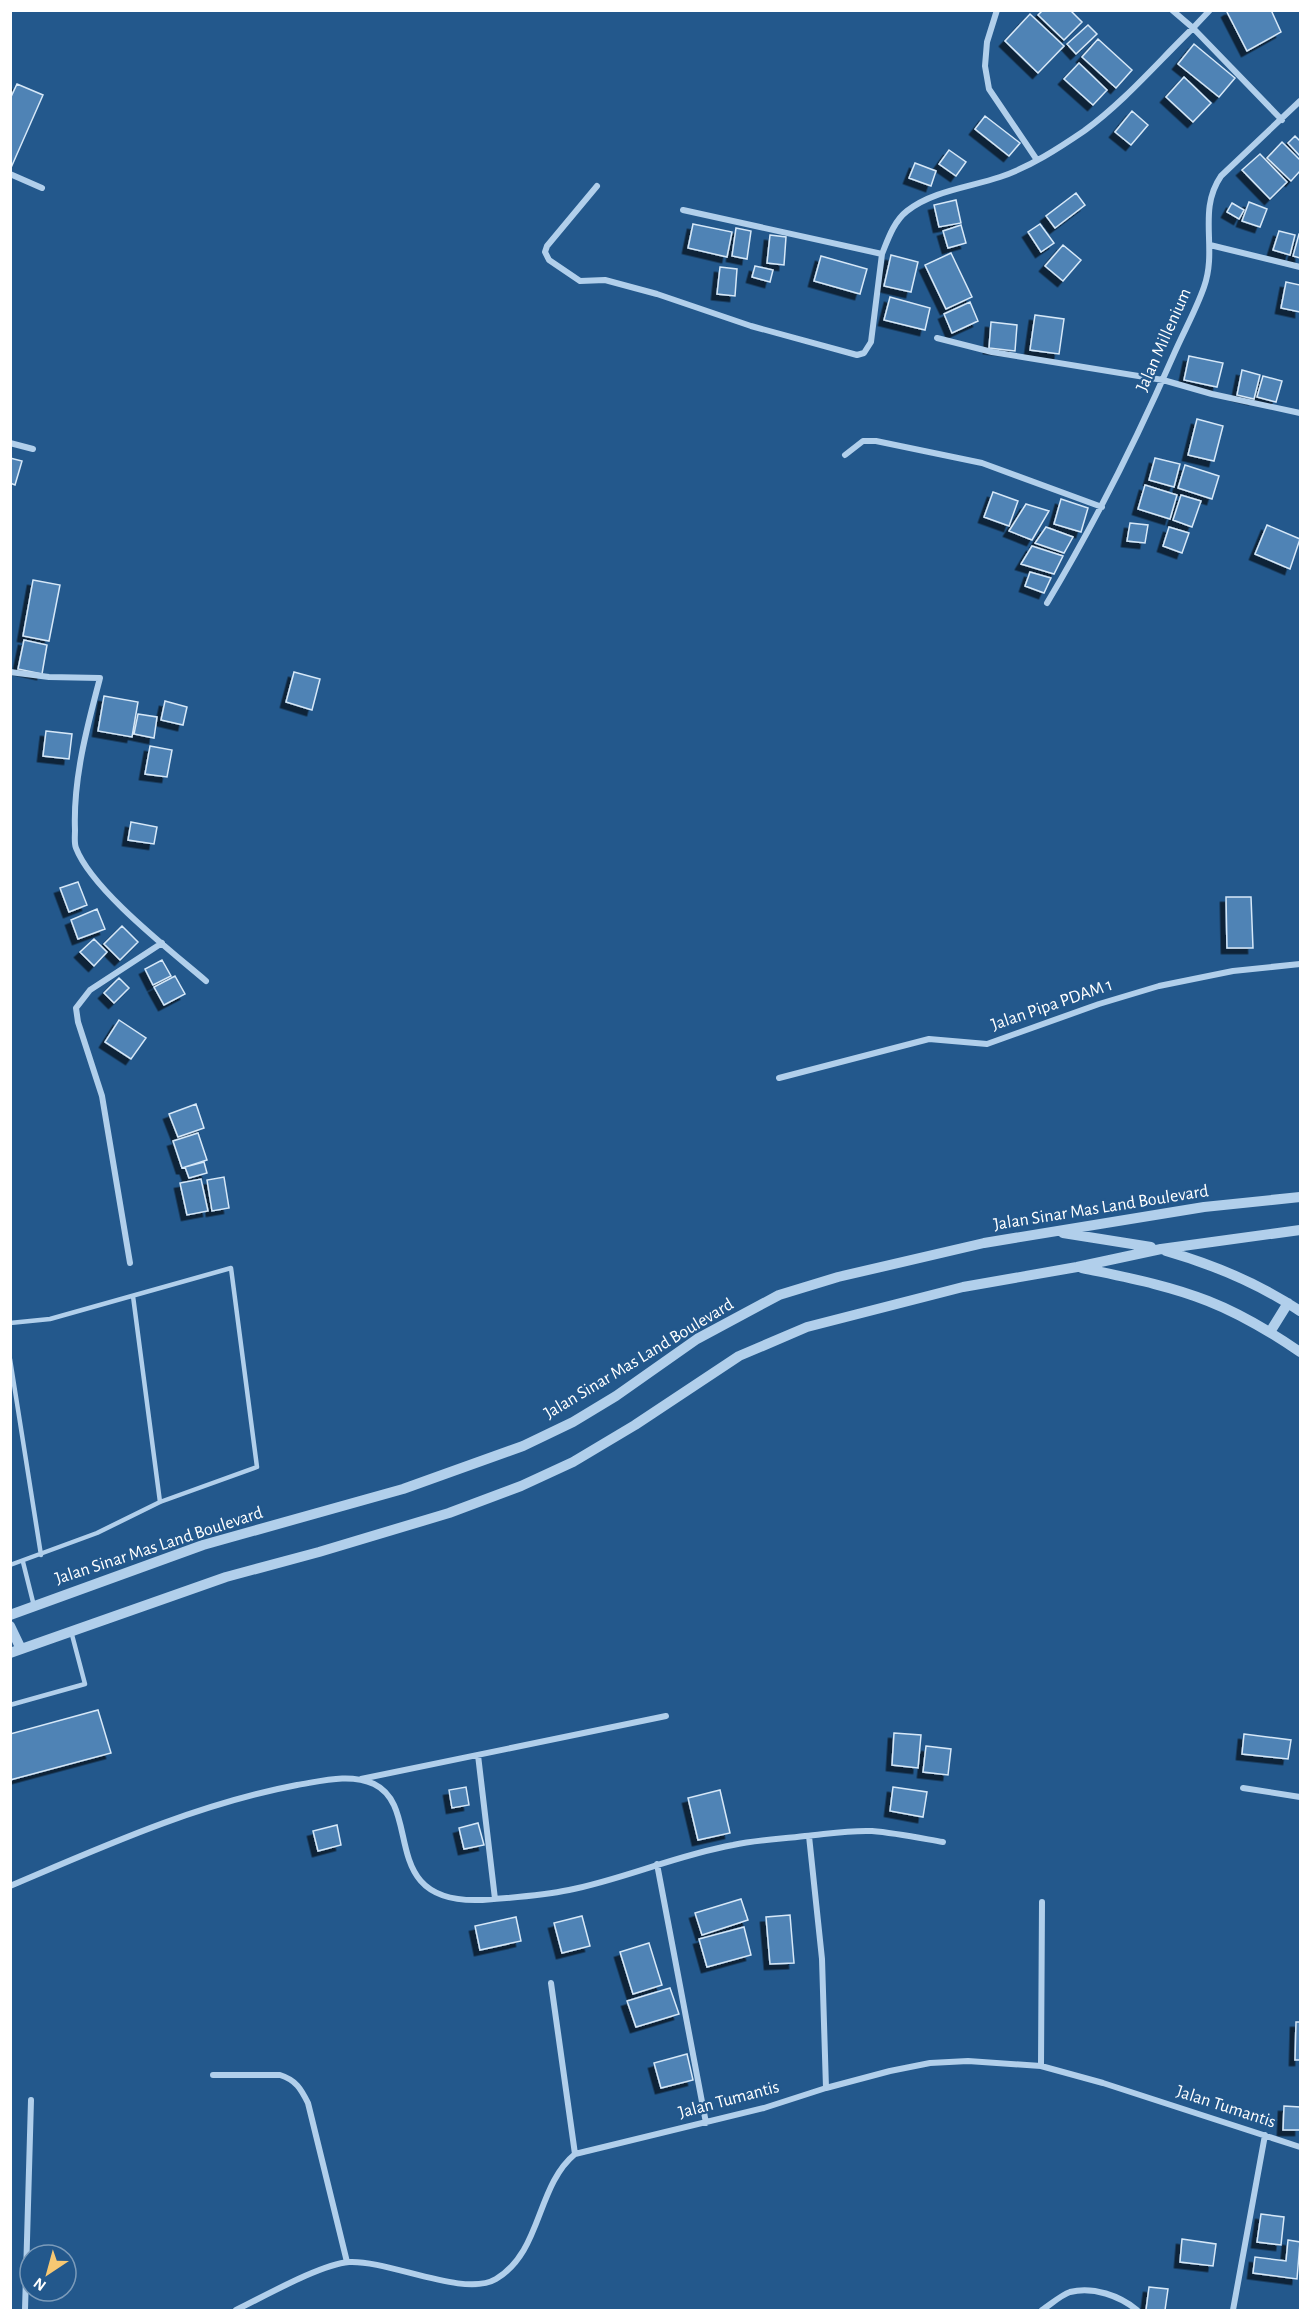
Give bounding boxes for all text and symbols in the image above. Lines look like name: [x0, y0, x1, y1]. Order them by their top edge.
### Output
street label: Jalan Millenium: [1133, 286, 1195, 394]
street label: Jalan Pipa PDAM 1: [989, 976, 1115, 1034]
street label: Jalan Sinar Mas Land Boulevard: [992, 1182, 1210, 1234]
street label: Jalan Sinar Mas Land Boulevard: [541, 1295, 737, 1423]
street label: Jalan Sinar Mas Land Boulevard: [53, 1504, 265, 1588]
street label: Jalan Tumantis: [677, 2078, 781, 2122]
street label: Jalan Tumantis: [1174, 2082, 1278, 2132]
north arrow: [18, 2243, 78, 2303]
text: N: [31, 2275, 49, 2294]

